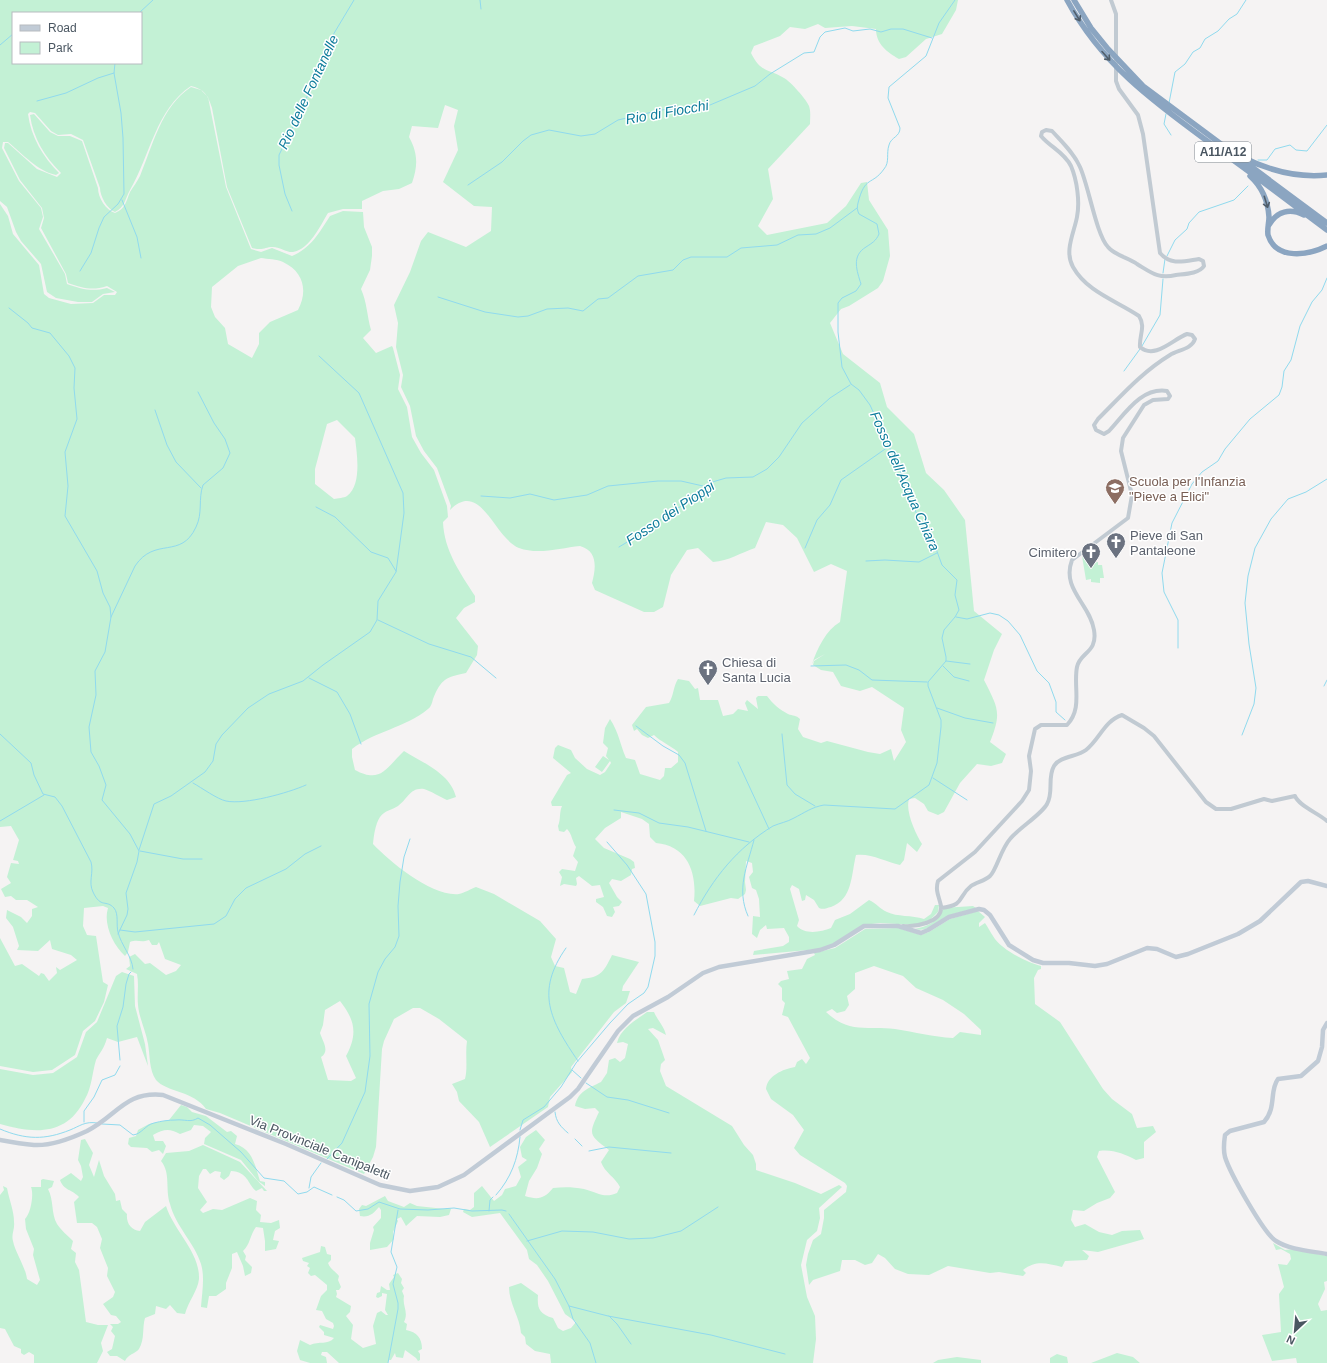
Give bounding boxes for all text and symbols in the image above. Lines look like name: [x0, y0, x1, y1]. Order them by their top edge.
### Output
one-way arrow: [1073, 11, 1081, 22]
legend: [12, 12, 142, 64]
text: Road: [48, 21, 77, 35]
water label: Rio delle Fontanelle: [275, 32, 341, 151]
text: Park: [48, 41, 74, 55]
one-way arrow: [1101, 51, 1110, 61]
water label: Rio di Fiocchi: [624, 97, 711, 127]
road number: A11/A12: [1195, 142, 1251, 162]
one-way arrow: [1262, 195, 1270, 207]
water label: Fosso dell'Acqua Chiara: [867, 409, 943, 554]
place label: Scuola per l'Infanzia "Pieve a Elici": [1129, 474, 1246, 504]
water label: Fosso dei Pioppi: [623, 477, 718, 549]
school or university icon: Scuola per l'Infanzia "Pieve a Elici": [1104, 477, 1126, 505]
place label: Pieve di San Pantaleone: [1130, 528, 1203, 558]
church icon: Pieve di San Pantaleone: [1105, 531, 1127, 559]
church icon: Cimitero: [1080, 541, 1102, 569]
place label: Cimitero: [1029, 545, 1077, 560]
place label: Chiesa di Santa Lucia: [722, 655, 791, 685]
church icon: Chiesa di Santa Lucia: [697, 658, 719, 686]
street label: Via Provinciale Canipaletti: [247, 1112, 393, 1183]
north arrow: [1275, 1311, 1315, 1351]
text: N: [1284, 1333, 1297, 1347]

